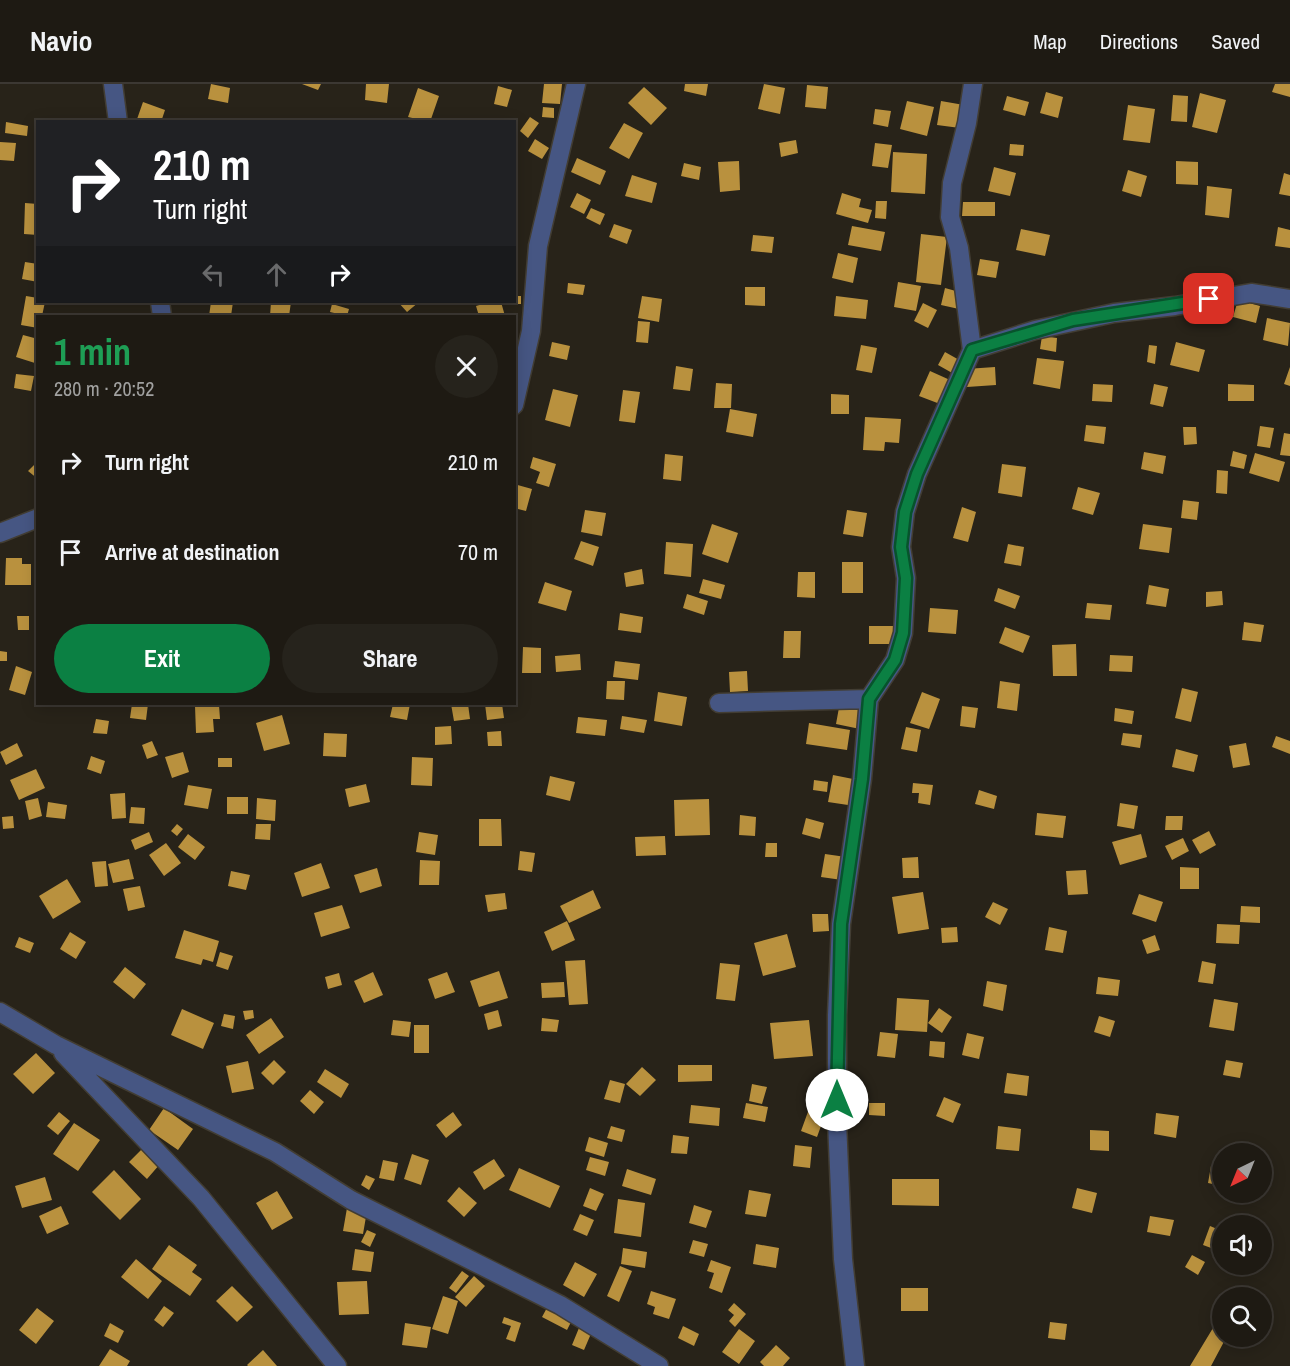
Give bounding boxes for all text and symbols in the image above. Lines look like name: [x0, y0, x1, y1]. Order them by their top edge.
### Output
text: Navio: [30, 22, 93, 60]
text: Map: [1033, 27, 1067, 56]
text: Directions: [1100, 27, 1178, 56]
text: Saved: [1211, 27, 1260, 56]
text: 210 m: [153, 137, 251, 193]
icon: right: [54, 144, 132, 222]
text: Turn right: [153, 191, 247, 227]
icon: left: [197, 258, 230, 291]
icon: ahead: [260, 258, 293, 291]
icon: right: [323, 258, 356, 291]
pin: [1183, 273, 1234, 324]
icon: arrive: [1192, 282, 1225, 315]
text: 1 min: [54, 328, 131, 376]
button: close: [435, 335, 498, 398]
text: 280 m · 20:52: [54, 375, 154, 402]
icon: right: [54, 446, 87, 479]
text: Turn right: [105, 447, 189, 477]
text: 210 m: [448, 447, 498, 477]
icon: arrive: [54, 536, 87, 569]
text: Arrive at destination: [105, 537, 279, 567]
text: 70 m: [458, 537, 498, 567]
button: Exit: [54, 624, 270, 693]
button: Share: [282, 624, 498, 693]
position arrow: [805, 1068, 869, 1132]
north arrow: [1212, 1143, 1272, 1203]
map controls: [1212, 1143, 1272, 1347]
button: sound: [1212, 1215, 1272, 1275]
button: search: [1212, 1287, 1272, 1347]

